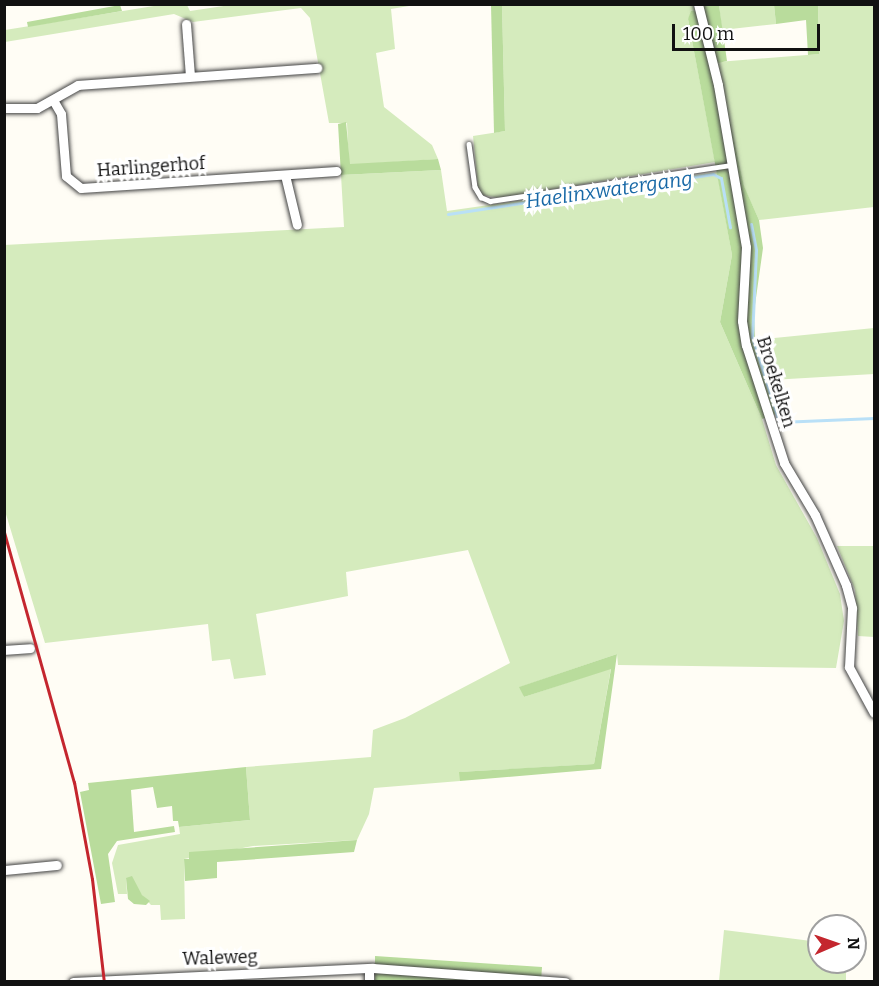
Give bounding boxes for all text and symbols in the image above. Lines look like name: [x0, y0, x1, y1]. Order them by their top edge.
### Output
scale bar: [675, 12, 824, 50]
text: 100 m: [683, 23, 734, 45]
street label: Harlingerhof: [96, 152, 206, 182]
water label: Haelinxwatergang: [524, 166, 694, 214]
street label: Broekelken: [752, 334, 800, 430]
north arrow: [807, 914, 867, 974]
text: N: [844, 937, 863, 950]
street label: Waleweg: [182, 946, 258, 970]

